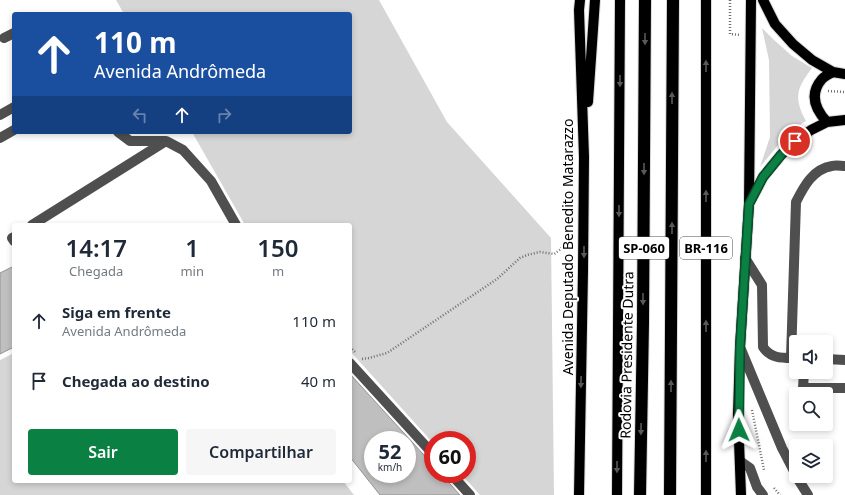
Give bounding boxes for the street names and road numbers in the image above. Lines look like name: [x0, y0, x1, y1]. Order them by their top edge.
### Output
street label: Avenida Deputado Benedito Matarazzo: [558, 119, 577, 375]
road number: SP-060: [619, 237, 669, 259]
road number: BR-116: [680, 237, 732, 259]
street label: Rodovia Presidente Dutra: [616, 271, 637, 439]

